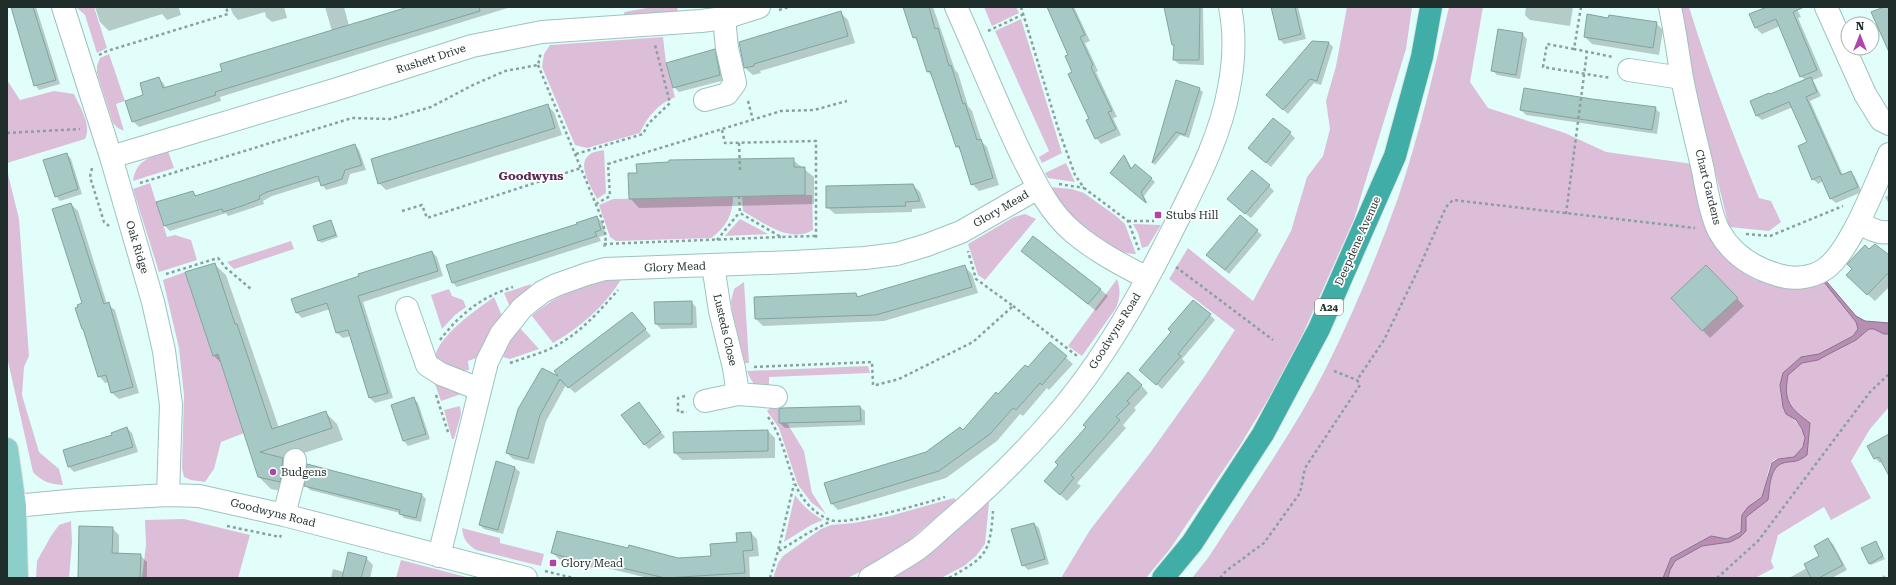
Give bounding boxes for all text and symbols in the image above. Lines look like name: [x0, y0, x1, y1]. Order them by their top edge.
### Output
north arrow: [1840, 16, 1880, 56]
text: N: [1856, 20, 1865, 33]
street label: Rushett Drive: [395, 42, 467, 76]
street label: Chart Gardens: [1692, 148, 1724, 226]
district label: Goodwyns: [498, 169, 564, 183]
street label: Glory Mead: [971, 188, 1031, 230]
street label: Deepdene Avenue: [1332, 194, 1384, 288]
place label: Stubs Hill: [1166, 209, 1219, 222]
marker: Stubs Hill: [1153, 210, 1163, 220]
street label: Oak Ridge: [123, 219, 151, 275]
street label: Glory Mead: [644, 259, 706, 275]
street label: Goodwyns Road: [1086, 291, 1144, 371]
street label: Lusteds Close: [710, 293, 740, 367]
road number: A24: [1315, 299, 1343, 315]
place label: Budgens: [281, 466, 327, 479]
marker: Budgens: [268, 467, 278, 477]
street label: Goodwyns Road: [229, 496, 317, 530]
place label: Glory Mead: [561, 557, 623, 570]
marker: Glory Mead: [548, 558, 558, 568]

